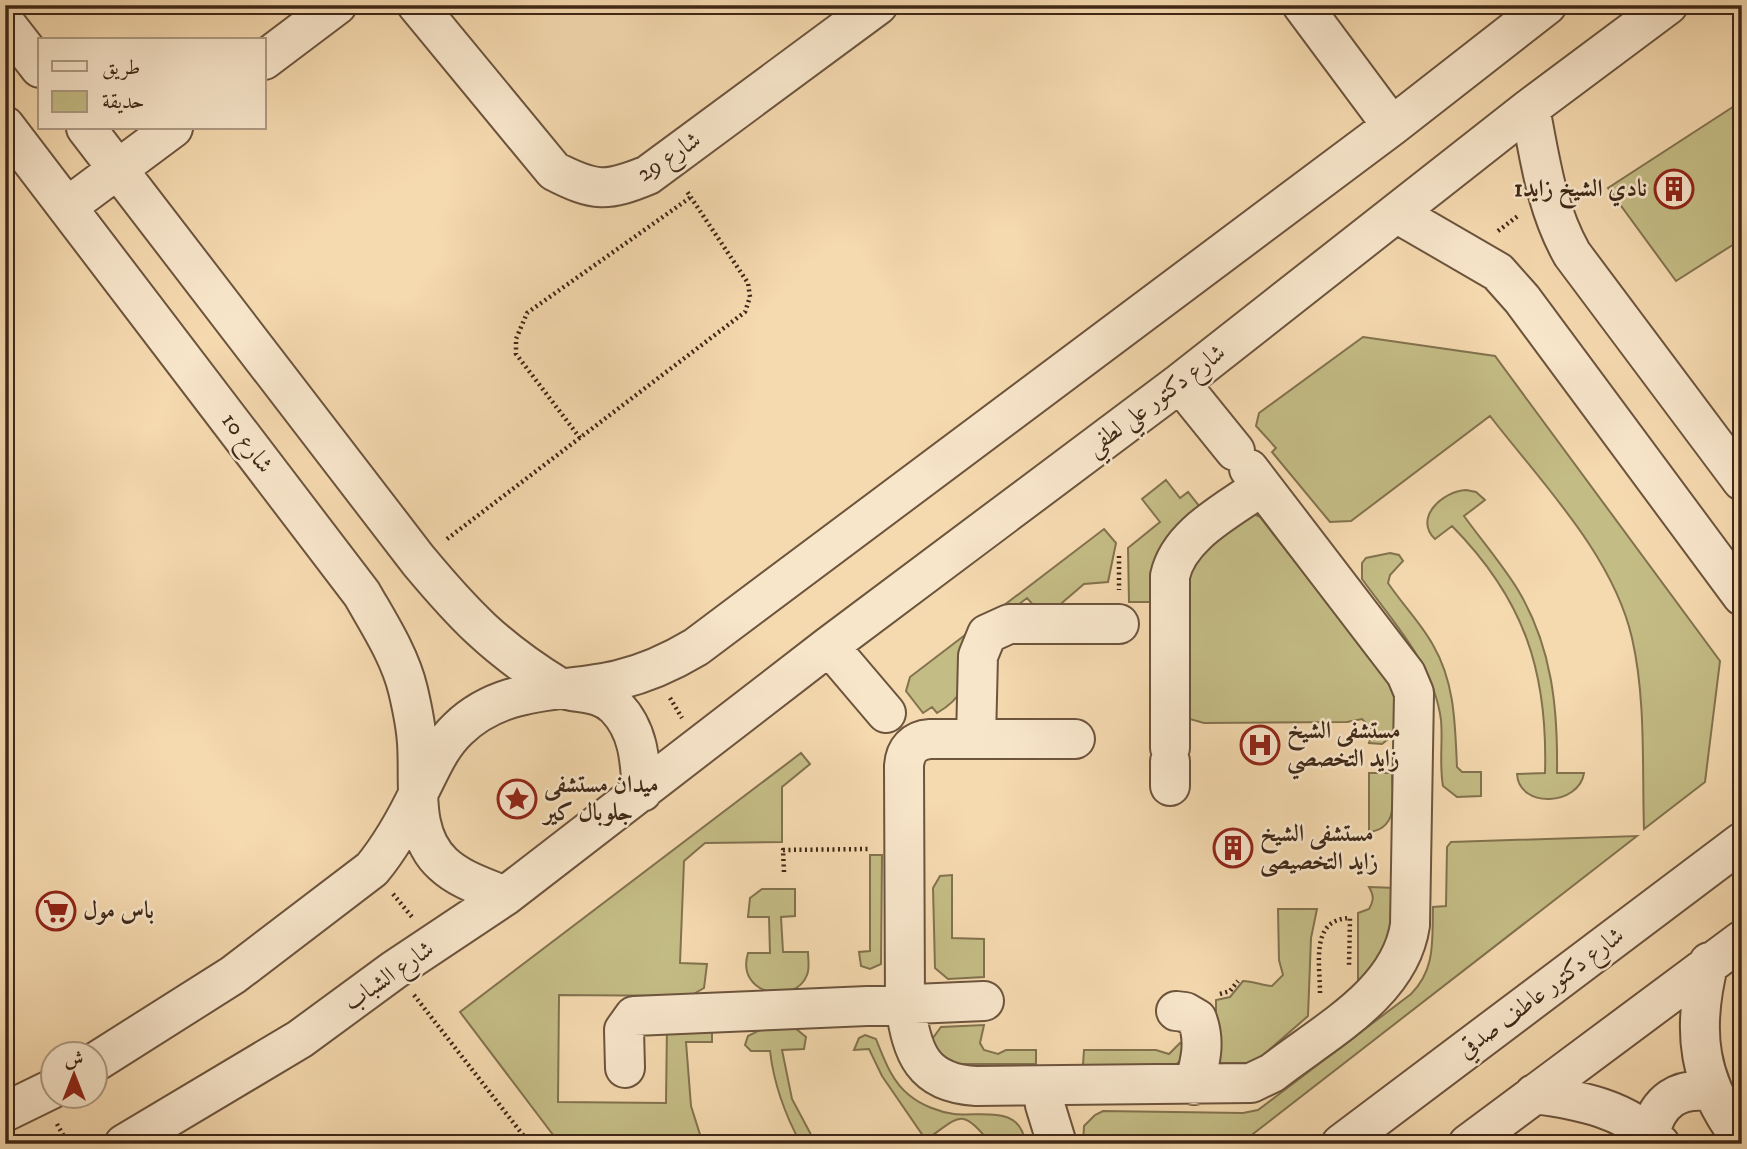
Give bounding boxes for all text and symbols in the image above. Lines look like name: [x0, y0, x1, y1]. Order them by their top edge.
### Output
legend: [38, 38, 266, 130]
text: طريق: [102, 55, 140, 81]
text: حديقة: [102, 89, 145, 115]
street label: شارع 29: [631, 125, 709, 192]
building icon: نادي الشيخ زايد1: [1653, 168, 1695, 210]
place label: نادي الشيخ زايد1: [1514, 174, 1647, 210]
street label: شارع دكتور علي لطفي: [1080, 338, 1236, 468]
street label: شارع 10: [211, 407, 280, 482]
place label: مستشفى الشيخ زايد التخصصي: [1287, 716, 1400, 780]
hospital icon: مستشفى الشيخ زايد التخصصي: [1239, 724, 1281, 766]
place label: ميدان مستشفى جلوبال كير: [541, 770, 659, 828]
place icon: ميدان مستشفى جلوبال كير: [496, 778, 538, 820]
place label: مستشفى الشيخ زايد التخصيصى: [1260, 819, 1379, 878]
building icon: مستشفى الشيخ زايد التخصيصى: [1212, 827, 1254, 869]
supermarket icon: باس مول: [35, 890, 77, 932]
place label: باس مول: [83, 896, 154, 926]
street label: شارع دكتور عاطف صدقي: [1452, 921, 1632, 1069]
street label: شارع الشباب: [338, 934, 442, 1021]
north arrow: [38, 1040, 108, 1110]
text: ش: [65, 1048, 83, 1071]

